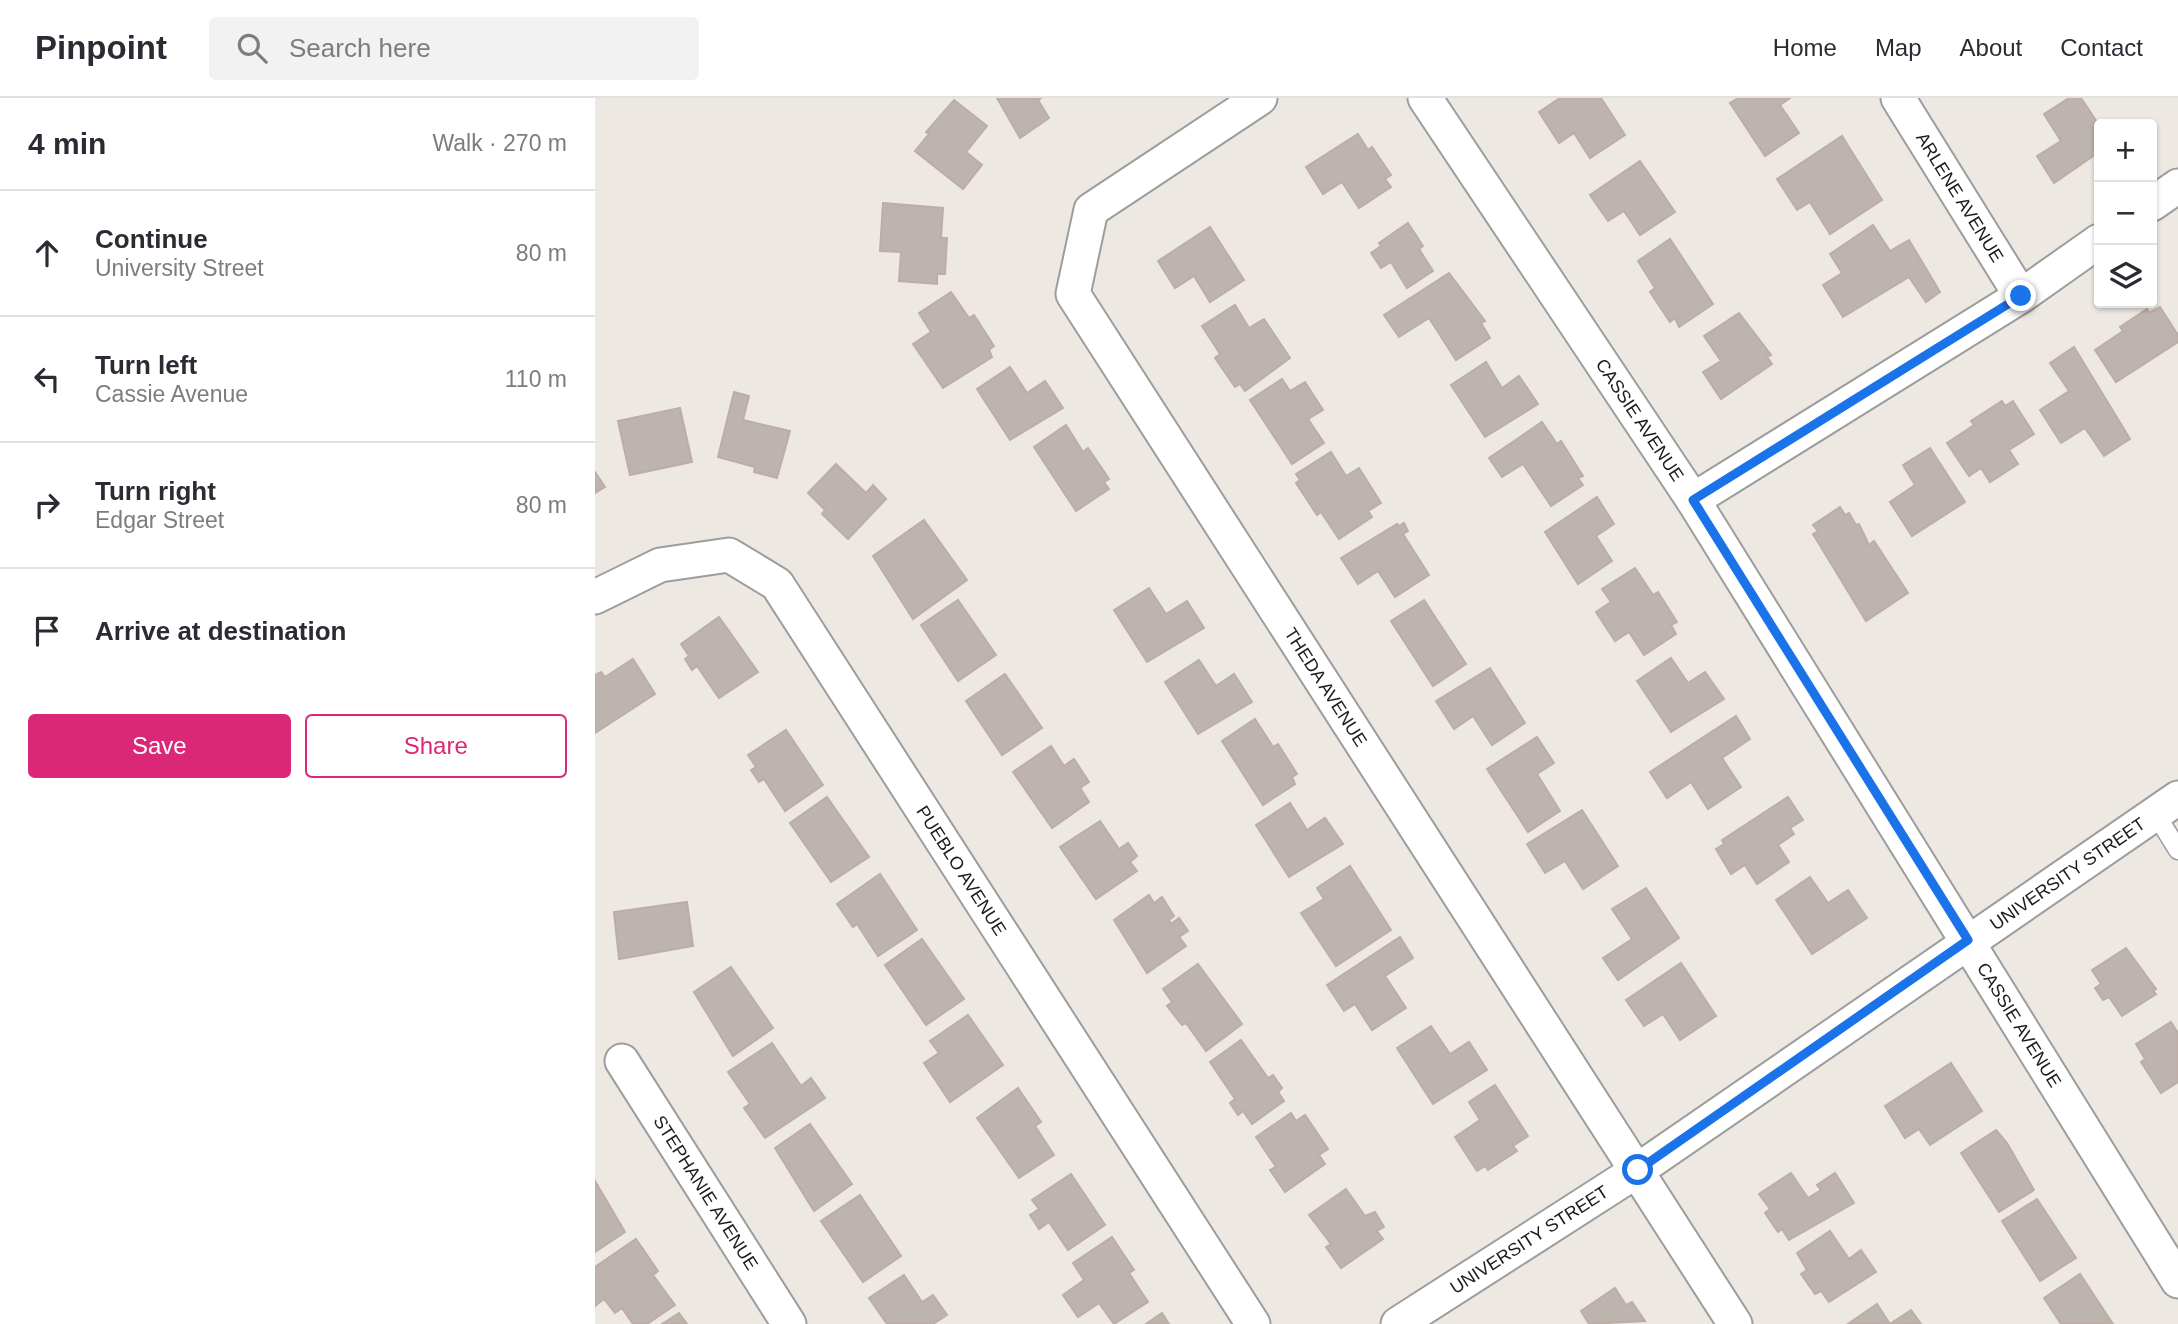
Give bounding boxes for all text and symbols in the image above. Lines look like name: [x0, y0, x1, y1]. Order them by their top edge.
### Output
search box: [209, 17, 699, 80]
text: Pinpoint: [35, 29, 167, 66]
icon: search: [233, 29, 271, 67]
text: Search here: [289, 33, 431, 63]
text: Home: [1773, 34, 1837, 61]
text: Map: [1875, 34, 1922, 61]
text: About: [1960, 34, 2022, 61]
text: Contact: [2060, 34, 2143, 61]
map controls: [2094, 119, 2157, 308]
button: +: [2094, 119, 2157, 182]
text: 4 min: [28, 127, 106, 160]
street label: ARLENE AVENUE: [1912, 129, 2007, 266]
text: Walk · 270 m: [432, 130, 567, 156]
button: −: [2094, 182, 2157, 245]
text: Continue: [95, 224, 208, 254]
icon: ahead: [28, 234, 66, 272]
text: 80 m: [516, 240, 567, 266]
button: layers: [2094, 245, 2157, 308]
text: University Street: [95, 255, 264, 281]
route end: [2005, 280, 2036, 311]
text: Turn left: [95, 350, 197, 380]
street label: CASSIE AVENUE: [1592, 355, 1688, 485]
icon: left: [28, 360, 66, 398]
text: 110 m: [505, 366, 567, 392]
text: Cassie Avenue: [95, 381, 248, 407]
text: Turn right: [95, 476, 216, 506]
icon: right: [28, 486, 66, 524]
text: 80 m: [516, 492, 567, 518]
text: Edgar Street: [95, 507, 224, 533]
icon: arrive: [28, 612, 66, 650]
text: Arrive at destination: [95, 616, 346, 646]
street label: THEDA AVENUE: [1280, 624, 1371, 750]
button: Save: [28, 714, 291, 778]
button: Share: [305, 714, 567, 778]
street label: PUEBLO AVENUE: [912, 802, 1010, 939]
street label: UNIVERSITY STREET: [1986, 814, 2149, 934]
street label: CASSIE AVENUE: [1973, 959, 2065, 1091]
street label: STEPHANIE AVENUE: [649, 1112, 762, 1274]
route start: [1622, 1154, 1653, 1185]
street label: UNIVERSITY STREET: [1447, 1182, 1612, 1298]

